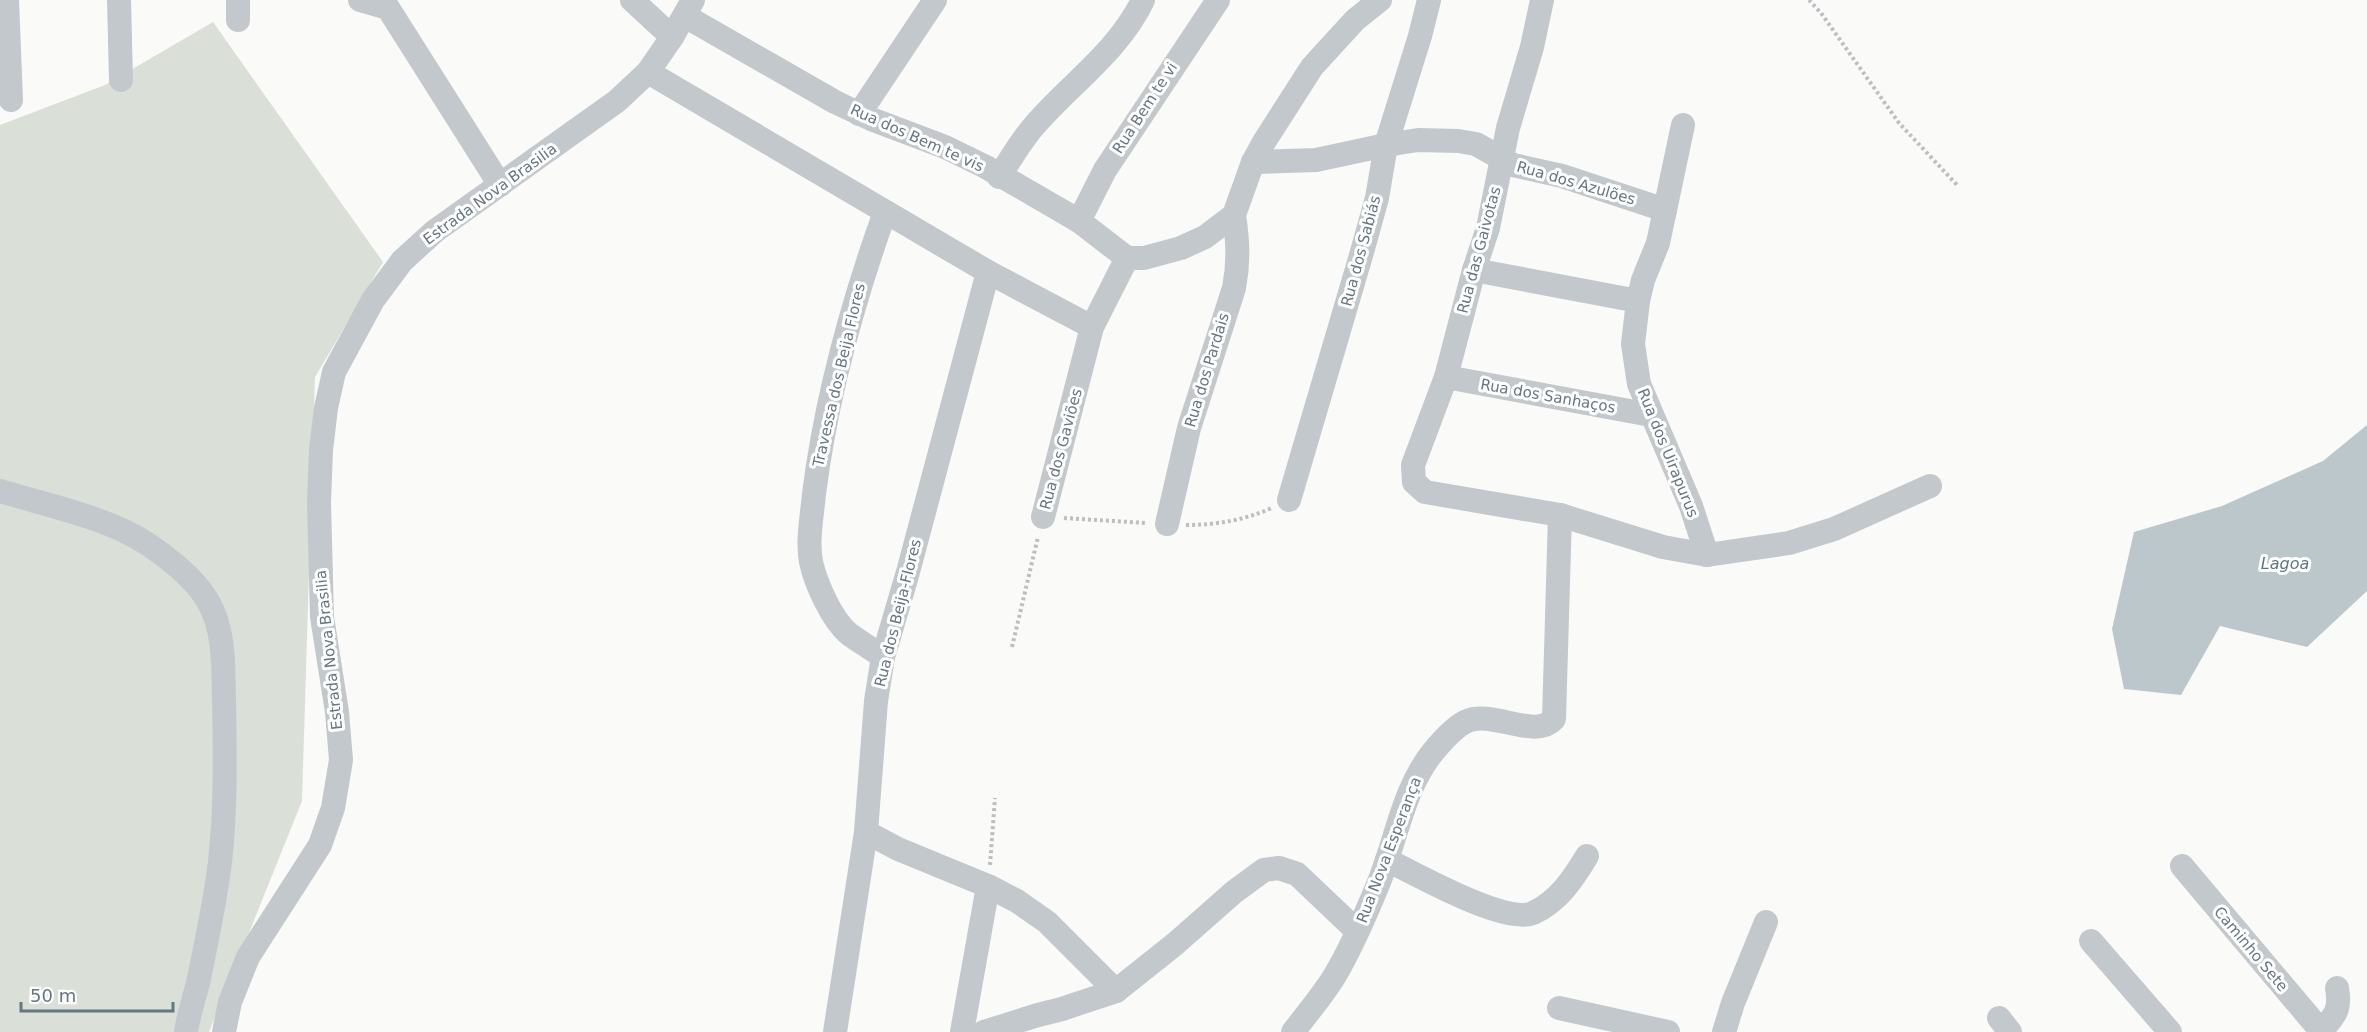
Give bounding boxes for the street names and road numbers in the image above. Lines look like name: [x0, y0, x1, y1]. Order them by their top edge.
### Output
street label: Rua Bem te vi: [1109, 59, 1181, 157]
street label: Rua dos Bem te vis: [847, 100, 987, 176]
street label: Estrada Nova Brasilia: [420, 140, 560, 248]
street label: Rua dos Azulões: [1515, 157, 1638, 209]
street label: Rua das Gaivotas: [1453, 184, 1505, 315]
street label: Rua dos Sabiás: [1338, 193, 1384, 308]
street label: Travessa dos Beija Flores: [809, 281, 869, 470]
street label: Rua dos Pardais: [1181, 310, 1233, 429]
street label: Rua dos Sanhaços: [1479, 375, 1617, 417]
street label: Rua dos Gaviões: [1036, 386, 1086, 511]
street label: Rua dos Uirapurus: [1634, 386, 1702, 520]
street label: Rua dos Beija-Flores: [871, 537, 925, 689]
street label: Estrada Nova Brasilia: [312, 569, 346, 731]
street label: Rua Nova Esperança: [1353, 775, 1425, 925]
street label: Caminho Sete: [2210, 903, 2292, 995]

